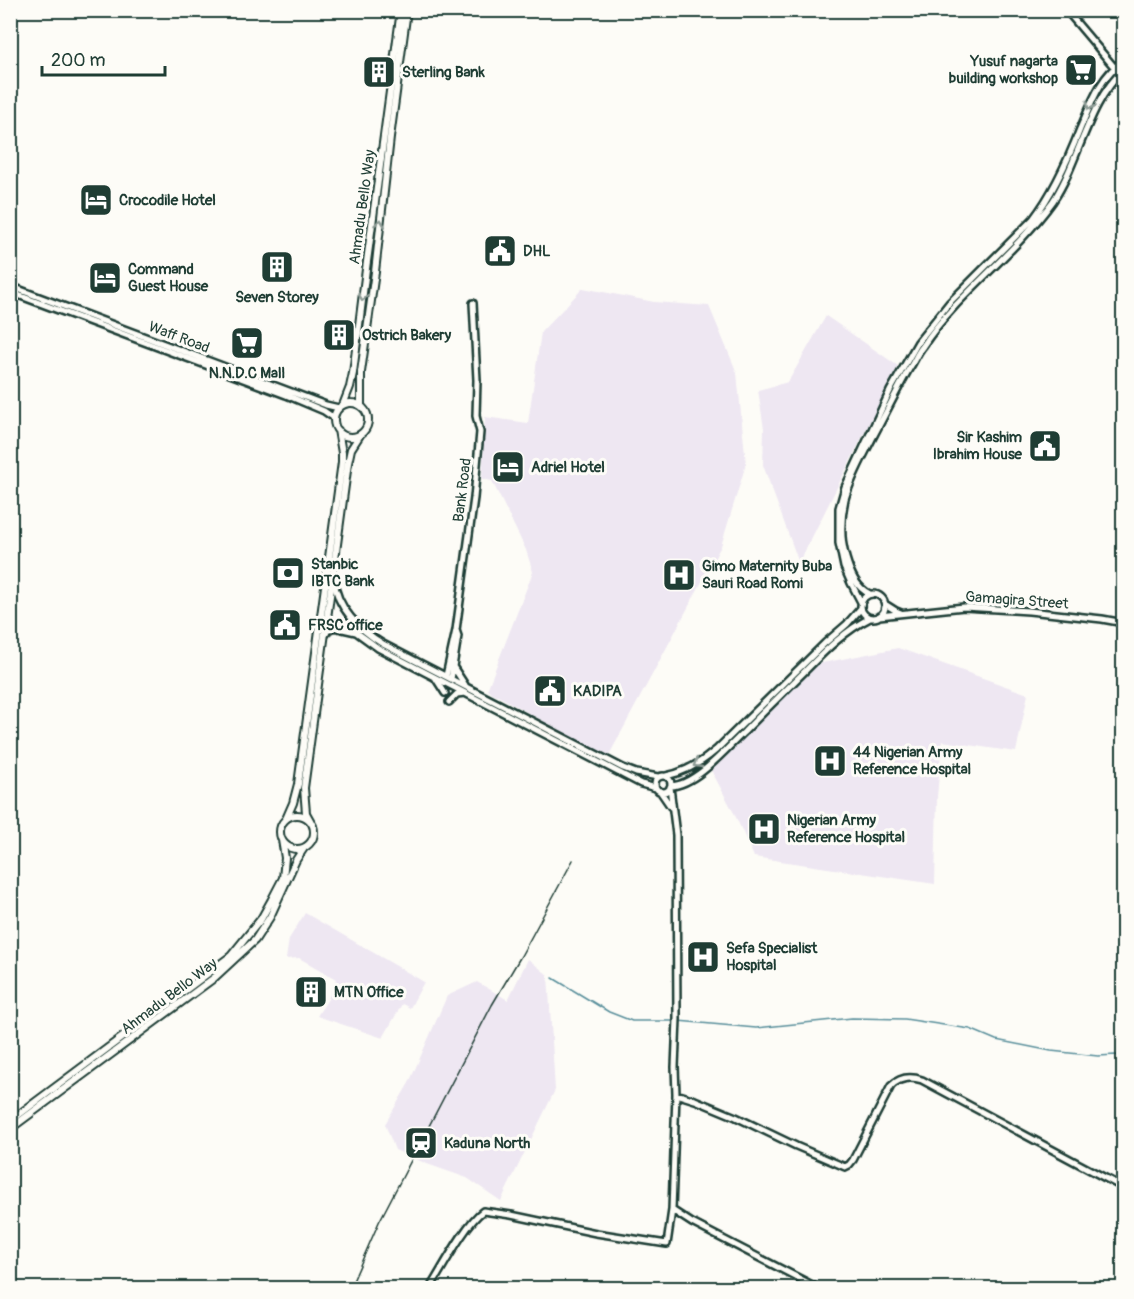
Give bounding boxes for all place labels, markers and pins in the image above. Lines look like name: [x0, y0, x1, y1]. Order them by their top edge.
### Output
place label: Yusuf nagarta building workshop: [949, 52, 1058, 88]
supermarket icon: Yusuf nagarta building workshop: [1063, 52, 1099, 88]
building icon: Sterling Bank: [361, 54, 397, 90]
place label: Sterling Bank: [402, 63, 485, 82]
hotel icon: Crocodile Hotel: [78, 182, 114, 218]
place label: Crocodile Hotel: [119, 191, 216, 210]
public building icon: DHL: [482, 233, 518, 269]
place label: DHL: [523, 242, 551, 261]
building icon: Seven Storey: [259, 249, 295, 285]
hotel icon: Command Guest House: [87, 260, 123, 296]
place label: Command Guest House: [128, 260, 209, 296]
place label: Seven Storey: [235, 288, 319, 307]
building icon: Ostrich Bakery: [321, 317, 357, 353]
supermarket icon: N.N.D.C Mall: [229, 325, 265, 361]
place label: Ostrich Bakery: [362, 326, 452, 345]
place label: N.N.D.C Mall: [209, 364, 285, 383]
place label: Sir Kashim Ibrahim House: [933, 428, 1023, 464]
public building icon: Sir Kashim Ibrahim House: [1027, 428, 1063, 464]
hotel icon: Adriel Hotel: [490, 449, 526, 485]
place label: Adriel Hotel: [531, 458, 605, 477]
bank icon: Stanbic IBTC Bank: [270, 555, 306, 591]
place label: Stanbic IBTC Bank: [311, 555, 375, 591]
hospital icon: Gimo Maternity Buba Sauri Road Romi: [661, 557, 697, 593]
place label: Gimo Maternity Buba Sauri Road Romi: [702, 557, 832, 593]
public building icon: FRSC office: [267, 607, 303, 643]
place label: FRSC office: [308, 616, 383, 635]
public building icon: KADIPA: [532, 673, 568, 709]
place label: KADIPA: [573, 682, 622, 701]
hospital icon: 44 Nigerian Army Reference Hospital: [812, 743, 848, 779]
place label: 44 Nigerian Army Reference Hospital: [853, 743, 971, 779]
hospital icon: Nigerian Army Reference Hospital: [746, 811, 782, 847]
place label: Nigerian Army Reference Hospital: [787, 811, 905, 847]
hospital icon: Sefa Specialist Hospital: [685, 939, 721, 975]
place label: Sefa Specialist Hospital: [726, 939, 818, 975]
building icon: MTN Office: [293, 974, 329, 1010]
place label: MTN Office: [334, 983, 404, 1002]
station icon: Kaduna North: [403, 1125, 439, 1161]
place label: Kaduna North: [444, 1134, 530, 1153]

